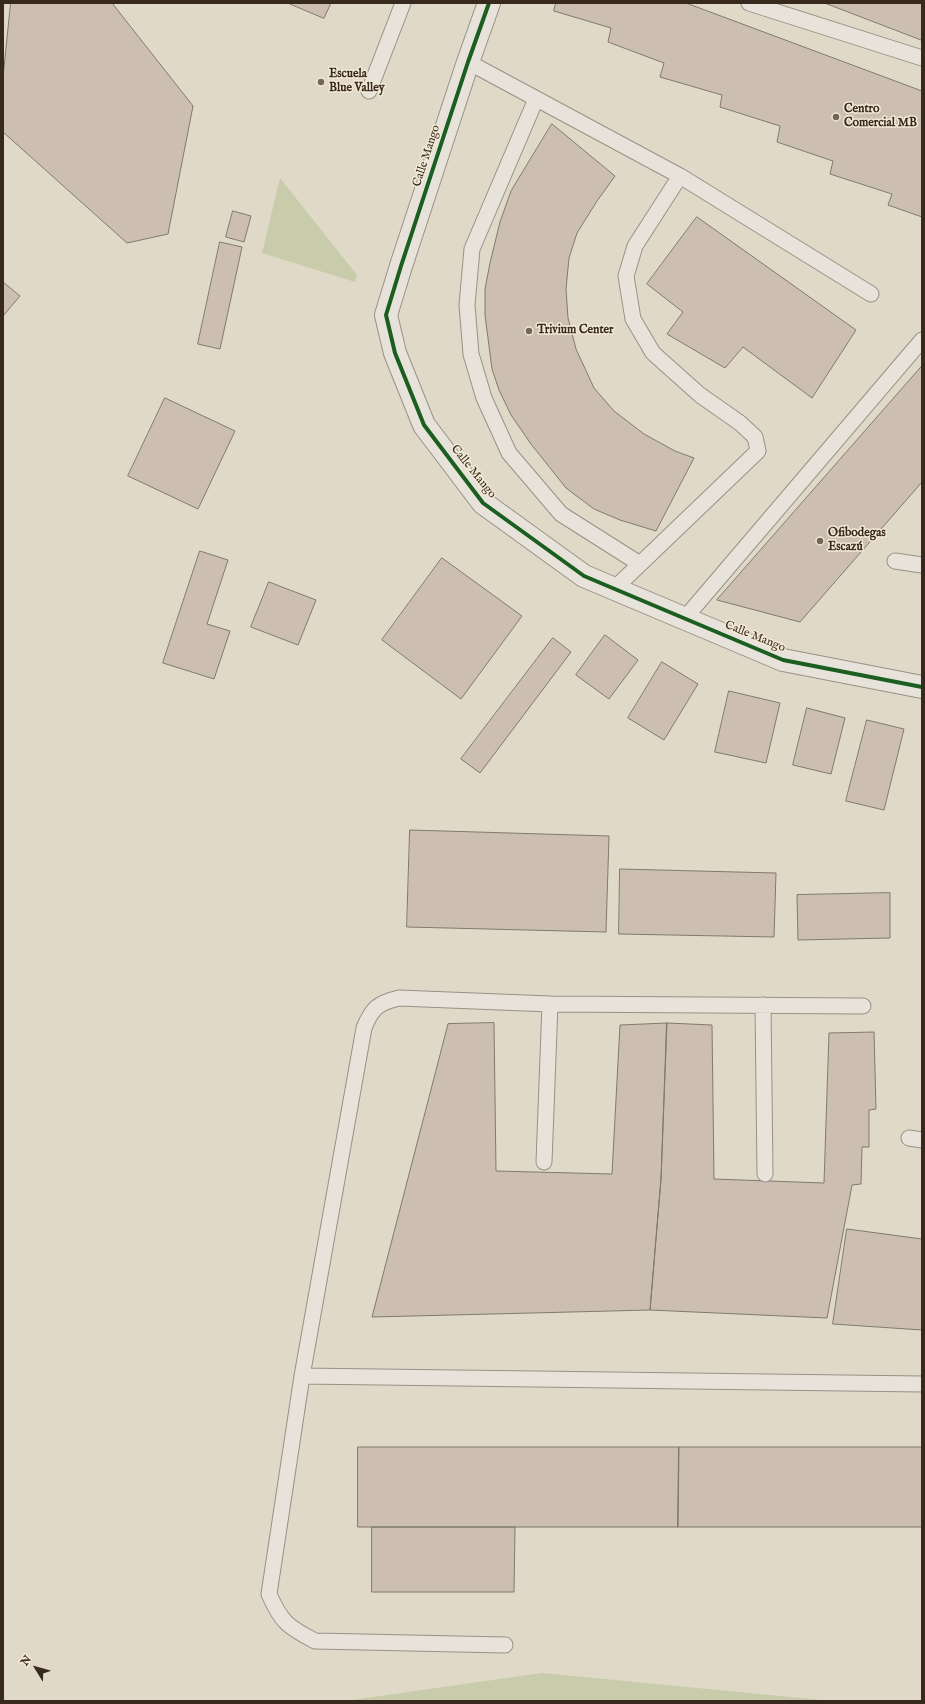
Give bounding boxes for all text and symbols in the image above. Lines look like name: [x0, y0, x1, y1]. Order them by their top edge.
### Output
place label: Escuela Blue Valley: [329, 68, 385, 96]
marker: Escuela Blue Valley: [316, 77, 326, 87]
place label: Centro Comercial MB: [844, 103, 917, 131]
marker: Centro Comercial MB: [831, 112, 841, 122]
street label: Calle Mango: [410, 123, 444, 189]
place label: Trivium Center: [537, 324, 613, 338]
marker: Trivium Center: [524, 326, 534, 336]
street label: Calle Mango: [447, 443, 499, 501]
place label: Ofibodegas Escazú: [828, 527, 886, 555]
marker: Ofibodegas Escazú: [815, 536, 825, 546]
street label: Calle Mango: [723, 618, 787, 656]
north arrow: [16, 1648, 56, 1688]
text: N: [18, 1653, 35, 1669]

